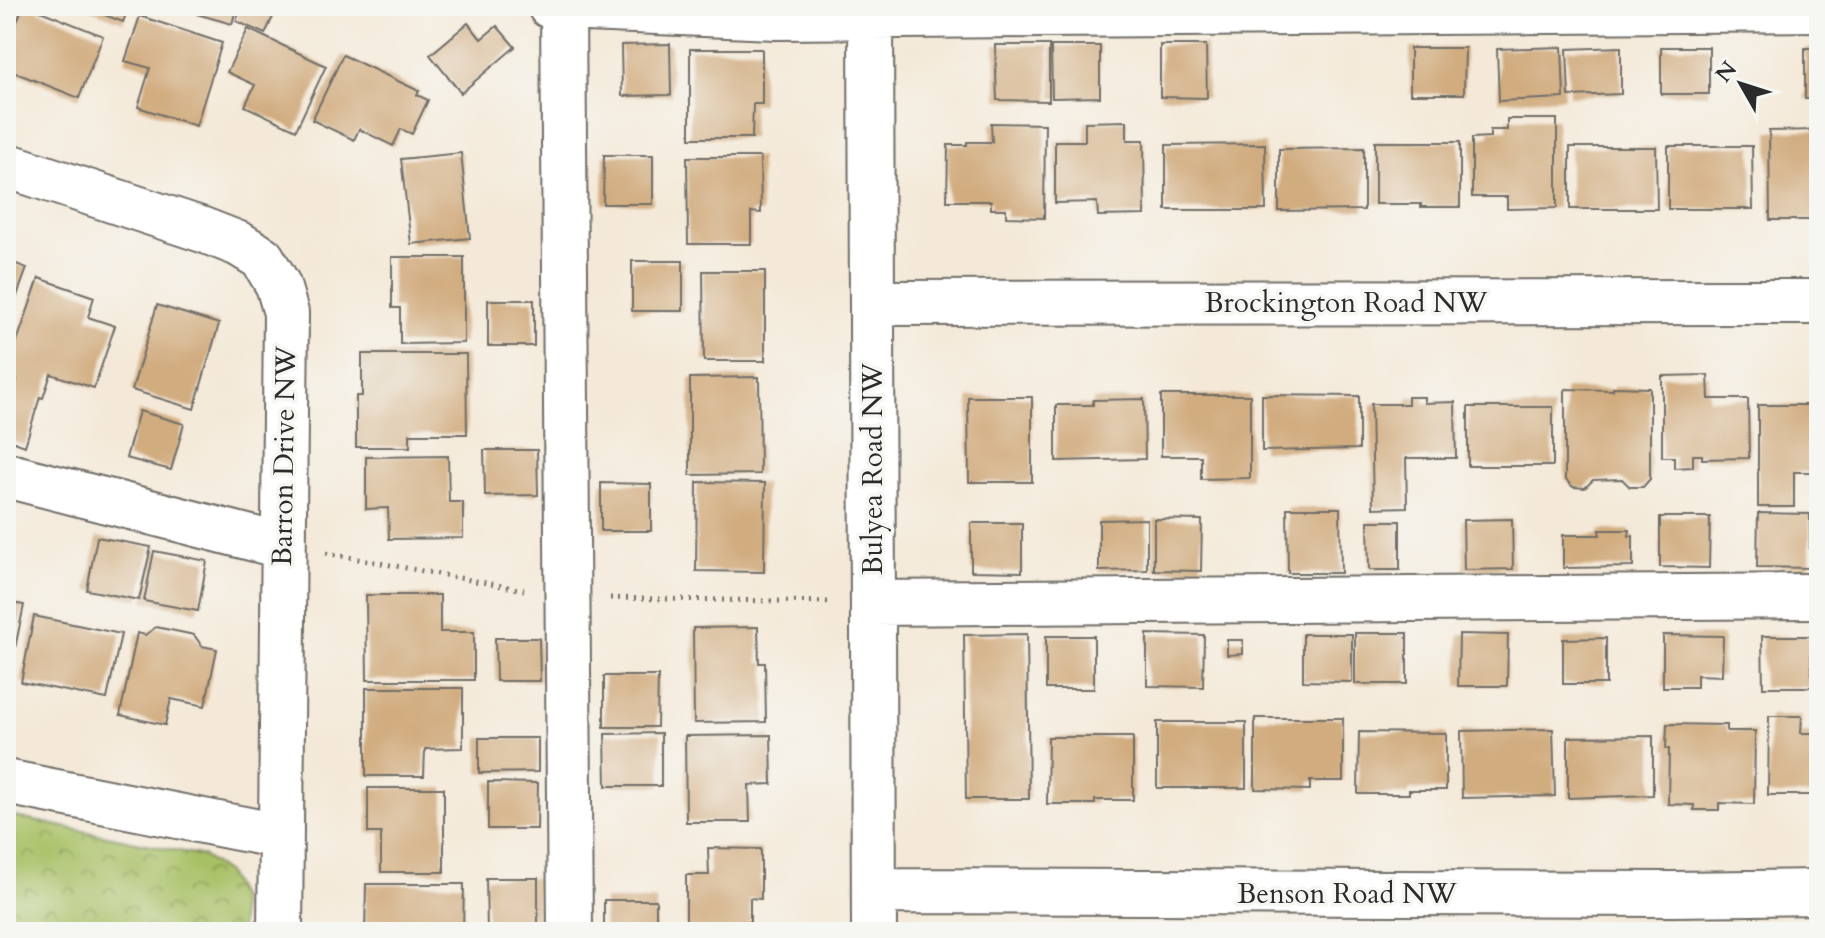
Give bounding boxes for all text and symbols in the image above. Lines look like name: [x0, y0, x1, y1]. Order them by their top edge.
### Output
north arrow: [1701, 44, 1781, 124]
text: N: [1709, 55, 1744, 89]
street label: Brockington Road NW: [1205, 284, 1488, 322]
street label: Barron Drive NW: [263, 346, 305, 566]
street label: Bulyea Road NW: [854, 363, 892, 575]
street label: Benson Road NW: [1237, 875, 1457, 913]

